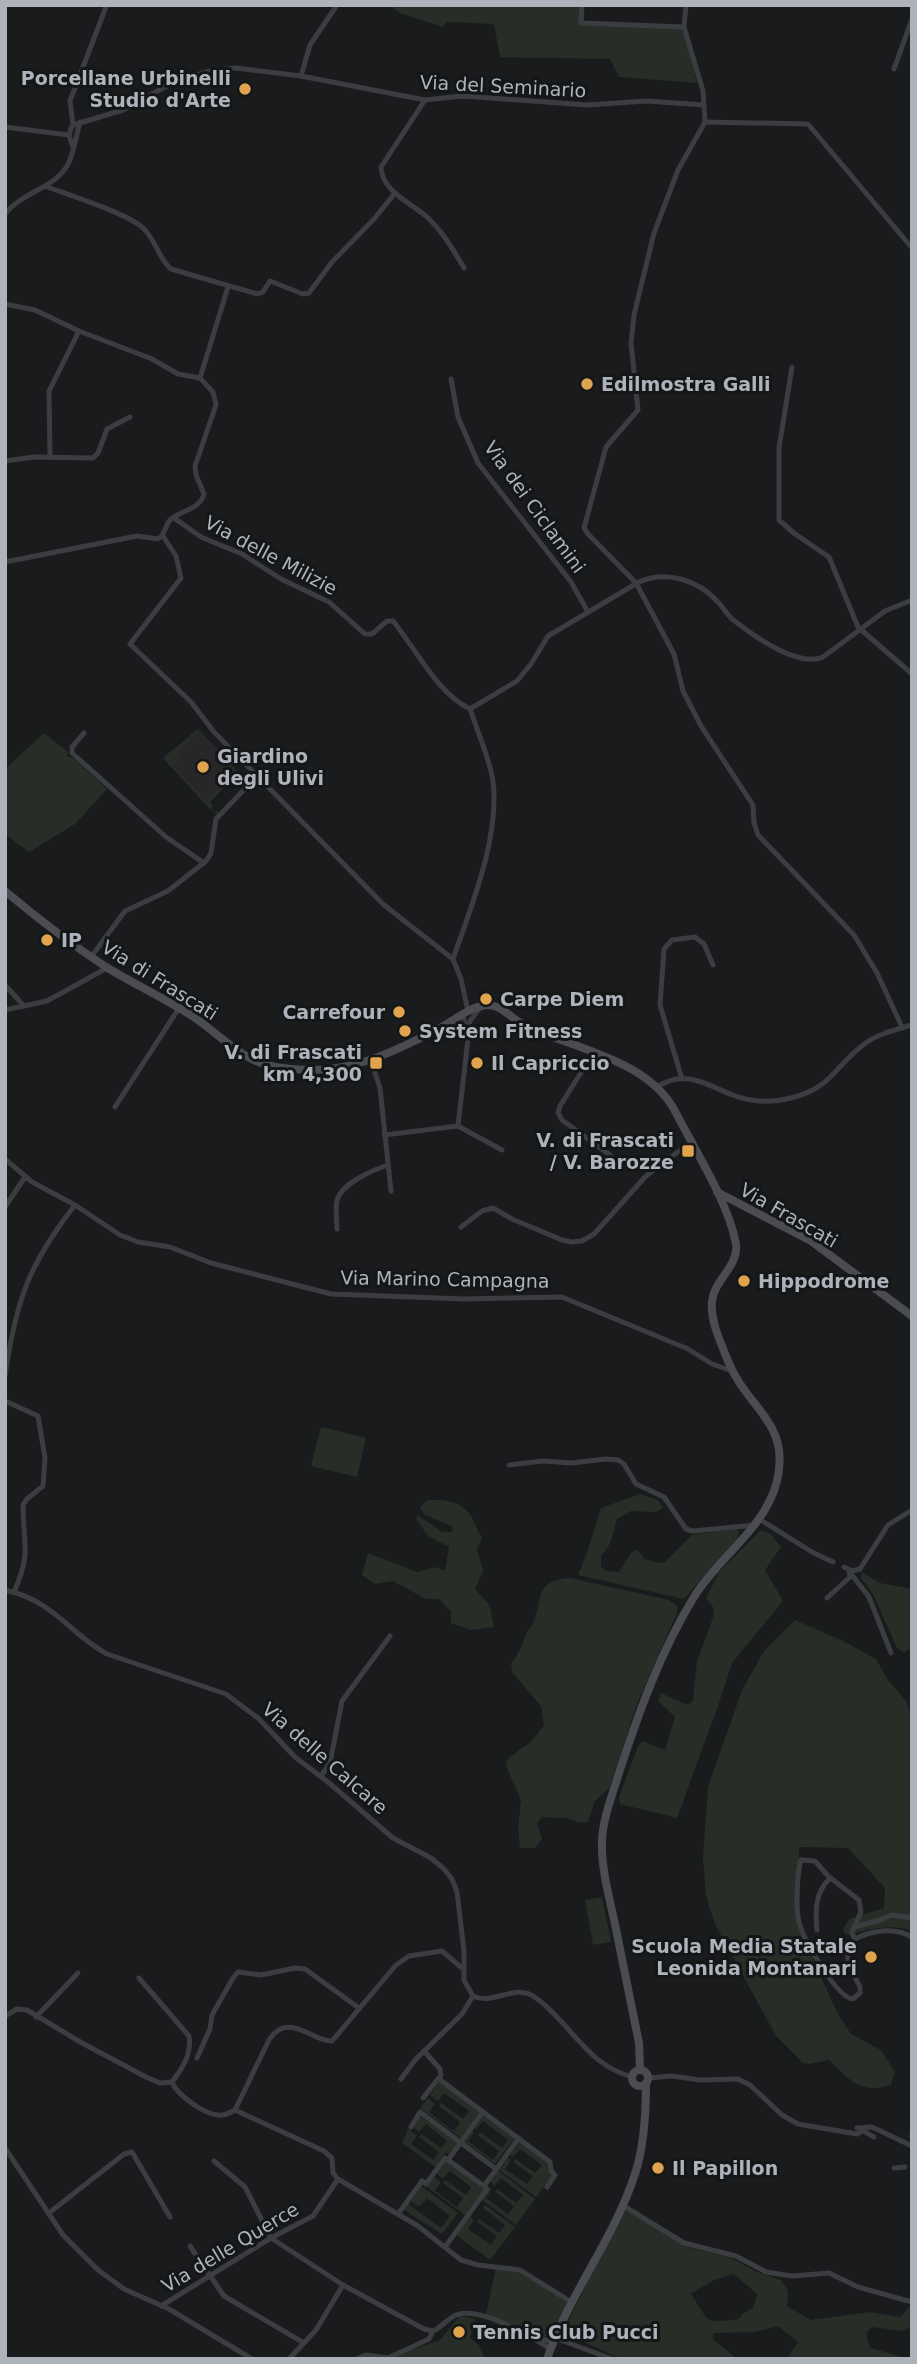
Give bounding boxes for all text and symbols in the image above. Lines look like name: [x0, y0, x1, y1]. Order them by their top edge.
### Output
place label: Porcellane Urbinelli Studio d'Arte: [21, 67, 231, 111]
street label: Via del Seminario: [419, 71, 587, 101]
marker: Porcellane Urbinelli Studio d'Arte: [237, 81, 253, 97]
place label: Edilmostra Galli: [601, 373, 771, 395]
marker: Edilmostra Galli: [579, 376, 595, 392]
street label: Via dei Ciclamini: [480, 437, 590, 577]
street label: Via delle Milizie: [201, 511, 341, 599]
place label: Giardino degli Ulivi: [217, 745, 324, 789]
marker: Giardino degli Ulivi: [195, 759, 211, 775]
place label: IP: [61, 929, 82, 951]
marker: IP: [39, 932, 55, 948]
street label: Via di Frascati: [98, 936, 222, 1024]
place label: Carpe Diem: [500, 988, 624, 1010]
marker: Carpe Diem: [478, 991, 494, 1007]
place label: Carrefour: [282, 1001, 386, 1023]
marker: Carrefour: [391, 1004, 407, 1020]
place label: System Fitness: [419, 1020, 582, 1042]
marker: System Fitness: [397, 1023, 413, 1039]
place label: V. di Frascati km 4,300: [224, 1041, 362, 1085]
place label: Il Capriccio: [491, 1052, 610, 1074]
marker: V. di Frascati km 4,300: [368, 1055, 384, 1071]
marker: Il Capriccio: [469, 1055, 485, 1071]
place label: V. di Frascati / V. Barozze: [536, 1129, 674, 1173]
marker: V. di Frascati / V. Barozze: [680, 1143, 696, 1159]
street label: Via Frascati: [736, 1178, 842, 1252]
street label: Via Marino Campagna: [340, 1266, 550, 1292]
place label: Hippodrome: [758, 1270, 889, 1292]
marker: Hippodrome: [736, 1273, 752, 1289]
street label: Via delle Calcare: [258, 1698, 392, 1818]
place label: Scuola Media Statale Leonida Montanari: [631, 1935, 857, 1979]
marker: Scuola Media Statale Leonida Montanari: [863, 1949, 879, 1965]
place label: Il Papillon: [672, 2157, 778, 2179]
marker: Il Papillon: [650, 2160, 666, 2176]
street label: Via delle Querce: [158, 2197, 302, 2297]
place label: Tennis Club Pucci: [473, 2321, 659, 2343]
marker: Tennis Club Pucci: [451, 2324, 467, 2340]

